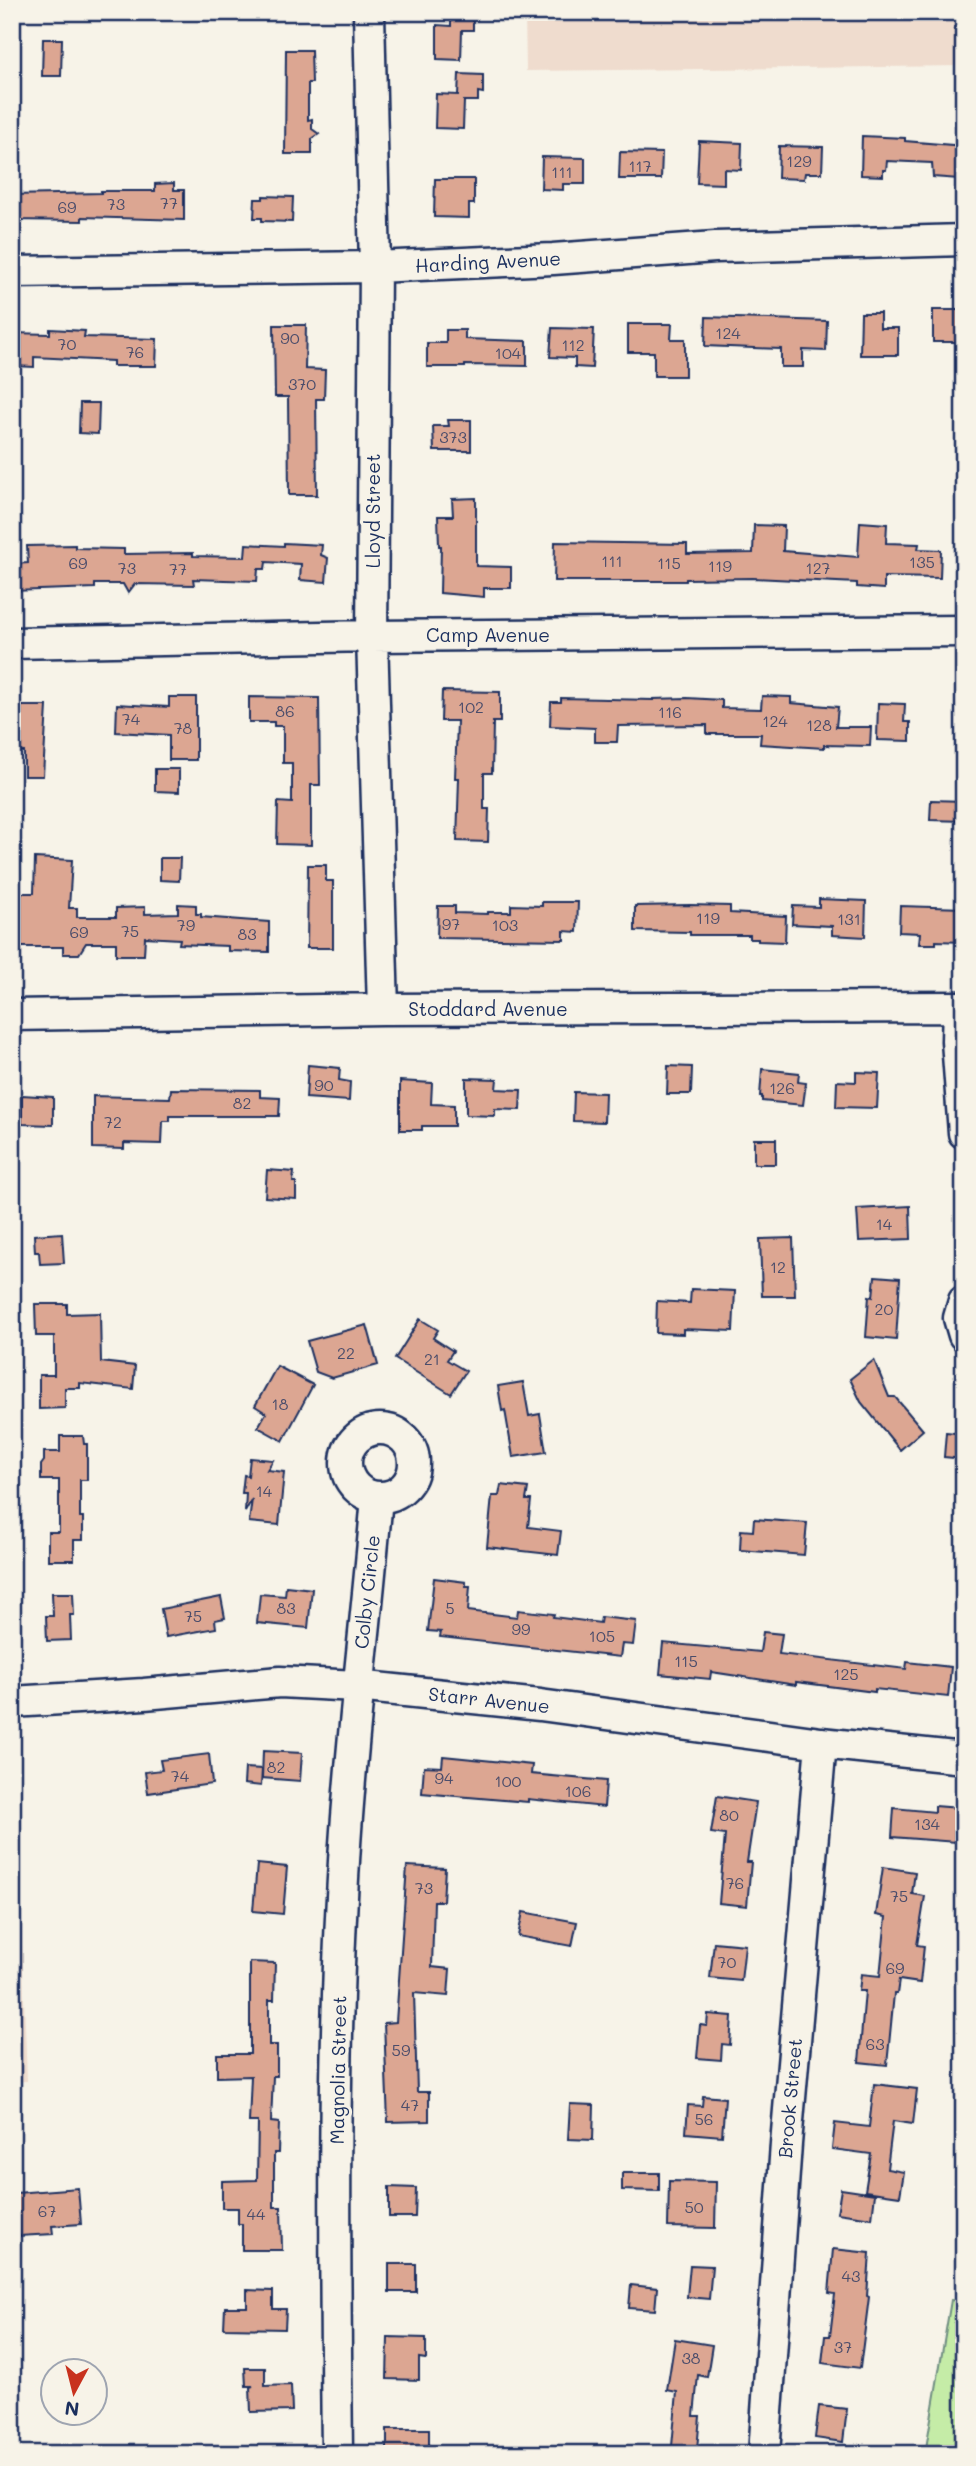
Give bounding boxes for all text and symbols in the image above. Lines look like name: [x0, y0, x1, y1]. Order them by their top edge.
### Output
house number: 129: [786, 150, 812, 171]
house number: 117: [628, 155, 652, 176]
house number: 111: [551, 161, 573, 182]
house number: 77: [160, 192, 178, 213]
house number: 73: [107, 193, 125, 214]
house number: 69: [57, 196, 77, 217]
street label: Harding Avenue: [414, 245, 562, 278]
house number: 124: [715, 322, 741, 343]
house number: 90: [280, 327, 300, 348]
house number: 70: [58, 333, 77, 354]
house number: 112: [561, 334, 585, 355]
house number: 76: [126, 341, 144, 362]
house number: 104: [495, 342, 522, 363]
house number: 370: [288, 373, 316, 394]
house number: 373: [439, 426, 467, 447]
street label: Lloyd Street: [360, 454, 385, 568]
house number: 111: [601, 550, 623, 571]
house number: 135: [909, 551, 935, 572]
house number: 69: [68, 552, 88, 573]
house number: 115: [657, 552, 681, 573]
house number: 119: [708, 555, 732, 576]
house number: 73: [118, 557, 136, 578]
house number: 127: [806, 557, 831, 578]
house number: 77: [169, 558, 187, 579]
street label: Camp Avenue: [426, 622, 550, 647]
house number: 102: [458, 696, 484, 717]
house number: 86: [275, 700, 295, 721]
house number: 116: [658, 701, 682, 722]
house number: 74: [122, 708, 141, 729]
house number: 124: [762, 710, 788, 731]
house number: 128: [806, 714, 832, 735]
house number: 78: [174, 717, 193, 738]
house number: 119: [696, 907, 720, 928]
house number: 131: [837, 908, 861, 929]
house number: 97: [442, 913, 460, 934]
house number: 79: [177, 914, 195, 935]
house number: 103: [492, 914, 518, 935]
house number: 75: [121, 920, 139, 941]
house number: 69: [69, 921, 89, 942]
house number: 83: [237, 923, 257, 944]
street label: Stoddard Avenue: [408, 996, 568, 1021]
house number: 90: [314, 1074, 334, 1095]
house number: 126: [769, 1077, 795, 1098]
house number: 82: [233, 1092, 251, 1113]
house number: 72: [104, 1111, 122, 1132]
house number: 14: [876, 1213, 893, 1234]
house number: 12: [770, 1256, 786, 1277]
house number: 20: [875, 1298, 894, 1319]
house number: 22: [337, 1342, 355, 1363]
house number: 21: [424, 1348, 440, 1369]
house number: 18: [272, 1393, 289, 1414]
house number: 14: [256, 1480, 273, 1501]
street label: Colby Circle: [348, 1534, 385, 1650]
house number: 83: [276, 1597, 296, 1618]
house number: 5: [445, 1597, 455, 1618]
house number: 75: [184, 1605, 202, 1626]
house number: 99: [512, 1618, 530, 1639]
house number: 105: [589, 1625, 615, 1646]
house number: 115: [674, 1650, 698, 1671]
house number: 125: [833, 1663, 859, 1684]
street label: Starr Avenue: [427, 1681, 551, 1718]
house number: 82: [267, 1756, 285, 1777]
house number: 74: [171, 1765, 190, 1786]
house number: 94: [435, 1767, 454, 1788]
house number: 100: [495, 1770, 522, 1791]
house number: 106: [565, 1780, 591, 1801]
house number: 80: [719, 1804, 739, 1825]
house number: 134: [914, 1813, 941, 1834]
house number: 76: [726, 1872, 744, 1893]
house number: 73: [415, 1877, 433, 1898]
house number: 75: [890, 1885, 908, 1906]
house number: 70: [718, 1951, 737, 1972]
house number: 69: [885, 1957, 905, 1978]
street label: Magnolia Street: [324, 1995, 351, 2145]
house number: 63: [865, 2033, 885, 2054]
street label: Brook Street: [772, 2037, 807, 2159]
house number: 59: [392, 2039, 410, 2060]
house number: 47: [401, 2094, 419, 2115]
house number: 56: [695, 2108, 714, 2129]
house number: 50: [684, 2196, 704, 2217]
house number: 67: [38, 2200, 56, 2221]
house number: 44: [247, 2203, 266, 2224]
house number: 43: [842, 2265, 860, 2286]
house number: 37: [834, 2336, 852, 2357]
house number: 38: [681, 2347, 701, 2368]
north arrow: [38, 2358, 108, 2428]
text: N: [63, 2396, 81, 2423]

